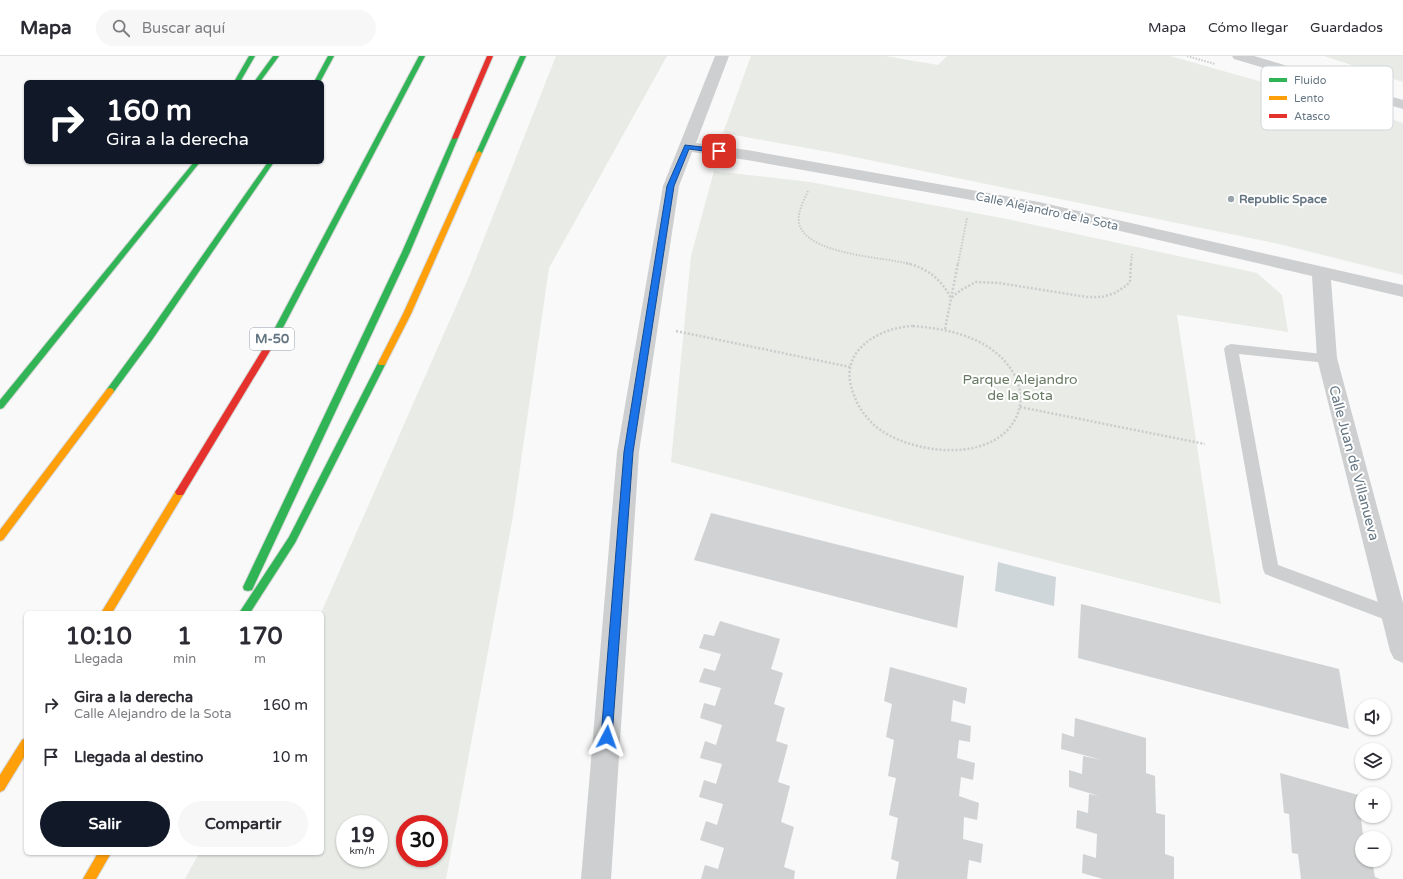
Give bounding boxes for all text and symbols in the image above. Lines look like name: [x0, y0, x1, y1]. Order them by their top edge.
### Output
search box: [96, 10, 376, 46]
text: Mapa: [20, 17, 72, 39]
icon: search: [110, 17, 132, 39]
text: Buscar aquí: [142, 19, 225, 37]
text: Mapa: [1148, 19, 1186, 36]
text: Cómo llegar: [1208, 19, 1288, 36]
text: Guardados: [1310, 19, 1383, 36]
legend: [1261, 66, 1393, 130]
text: Fluido: [1294, 74, 1327, 87]
text: Lento: [1294, 92, 1324, 105]
text: 160 m: [106, 94, 192, 128]
icon: right: [40, 96, 92, 148]
text: Atasco: [1294, 110, 1330, 123]
text: Gira a la derecha: [106, 128, 249, 150]
pin: [702, 134, 736, 168]
icon: arrive: [708, 140, 730, 162]
street label: Calle Alejandro de la Sota: [974, 189, 1120, 233]
place label: Republic Space: [1239, 192, 1327, 207]
marker: Republic Space: [1226, 194, 1236, 204]
road number: M-50: [250, 328, 294, 350]
park label: Parque Alejandro de la Sota: [962, 371, 1078, 404]
street label: Calle Juan de Villanueva: [1325, 384, 1383, 542]
text: 10:10: [65, 622, 132, 651]
text: 1: [177, 622, 192, 651]
text: 170: [237, 622, 283, 651]
text: Llegada: [74, 651, 123, 667]
text: min: [173, 651, 196, 667]
text: m: [254, 651, 266, 667]
text: Gira a la derecha: [74, 688, 193, 706]
icon: right: [40, 694, 62, 716]
text: 160 m: [262, 696, 308, 714]
map controls: [1355, 699, 1391, 867]
button: sound: [1355, 699, 1391, 735]
text: Calle Alejandro de la Sota: [74, 706, 232, 722]
position arrow: [586, 716, 628, 758]
button: layers: [1355, 743, 1391, 779]
icon: arrive: [40, 746, 62, 768]
text: Llegada al destino: [74, 748, 203, 766]
text: 10 m: [271, 748, 308, 766]
button: +: [1355, 787, 1391, 823]
button: Salir: [40, 801, 170, 847]
button: Compartir: [178, 801, 308, 847]
speed limit sign: 30: [396, 815, 448, 867]
text: 19: [349, 824, 375, 848]
button: −: [1355, 831, 1391, 867]
text: km/h: [349, 845, 375, 857]

